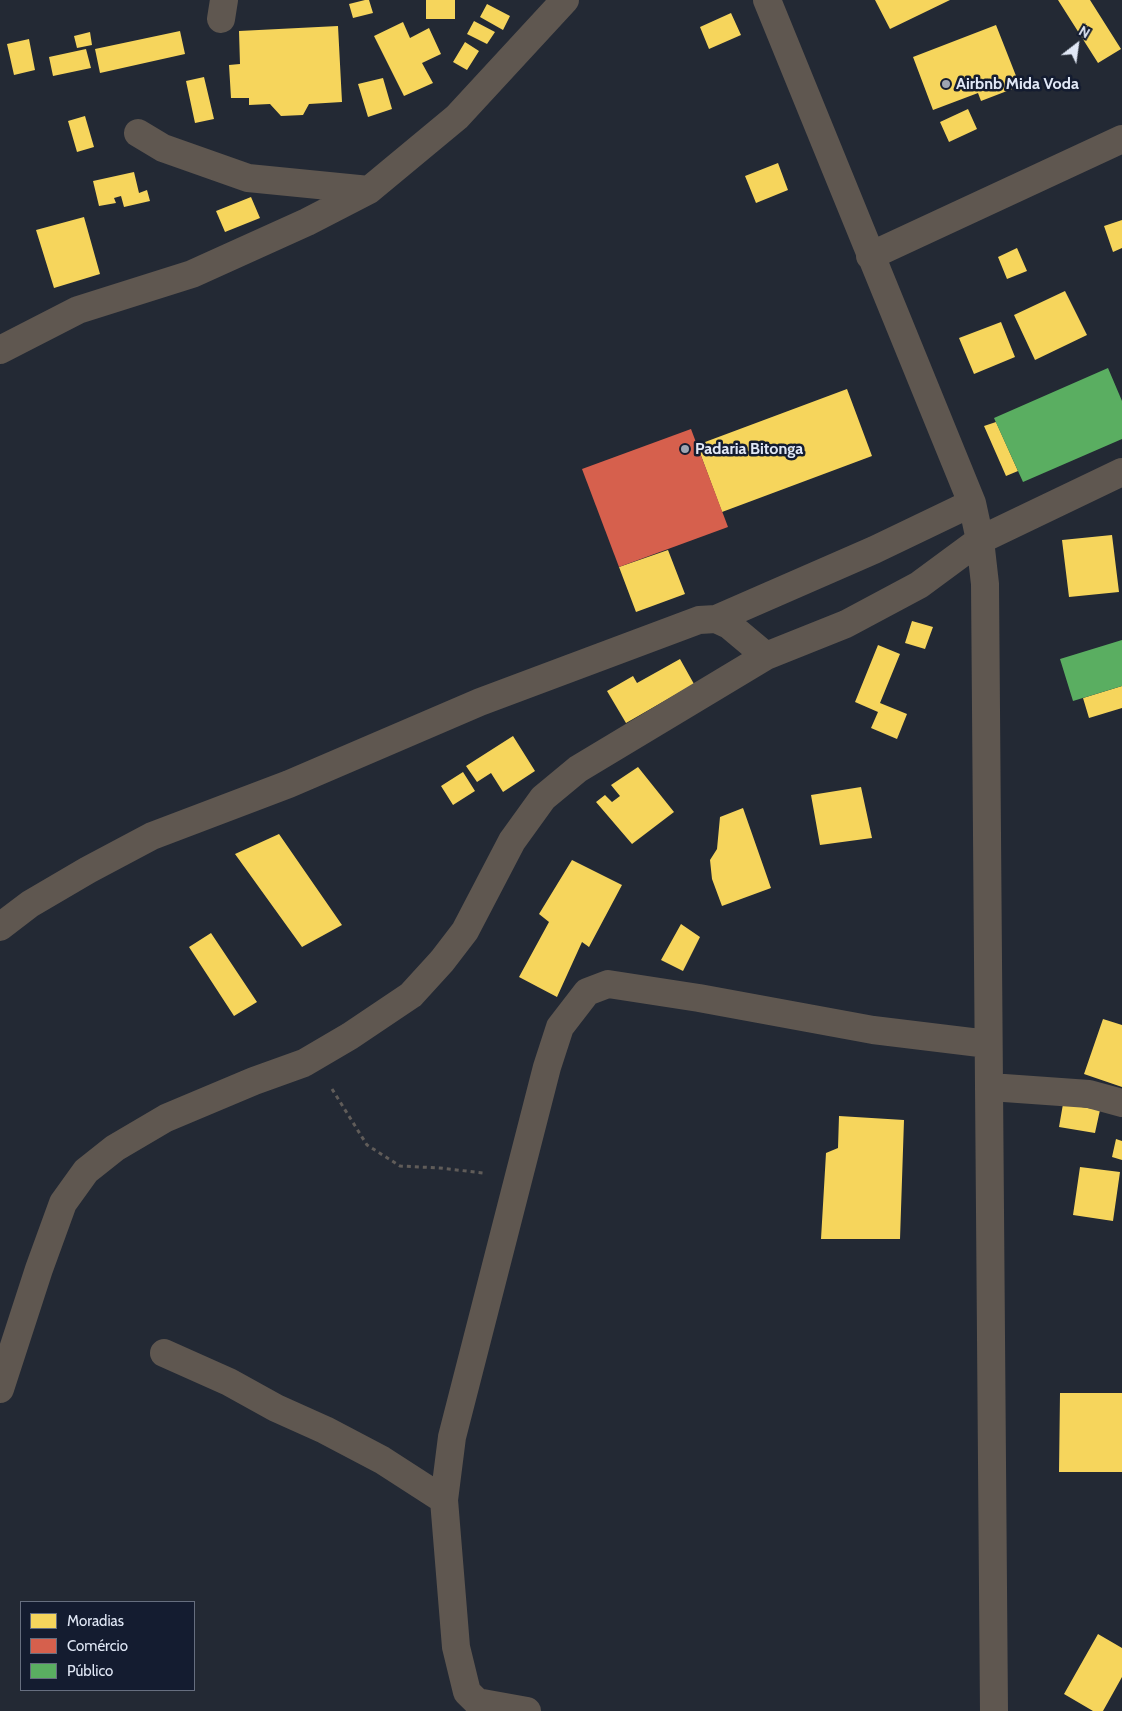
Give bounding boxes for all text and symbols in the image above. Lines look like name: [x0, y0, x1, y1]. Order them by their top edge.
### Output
north arrow: [1052, 20, 1102, 70]
text: N: [1076, 22, 1093, 42]
place label: Airbnb Mida Voda: [956, 74, 1079, 94]
marker: Airbnb Mida Voda: [940, 78, 952, 90]
place label: Padaria Bitonga: [695, 439, 803, 459]
marker: Padaria Bitonga: [679, 443, 691, 455]
legend: [20, 1601, 195, 1691]
text: Moradias: [67, 1612, 124, 1630]
text: Comércio: [67, 1637, 128, 1655]
text: Público: [67, 1662, 113, 1680]

